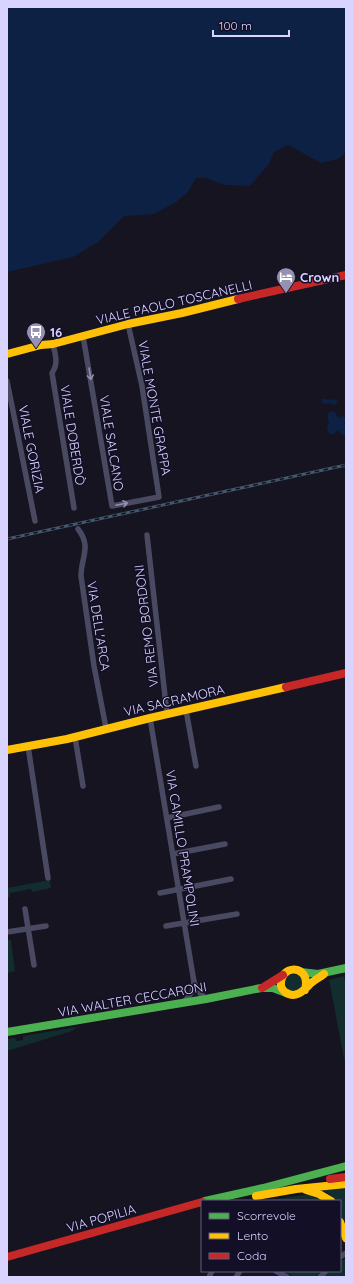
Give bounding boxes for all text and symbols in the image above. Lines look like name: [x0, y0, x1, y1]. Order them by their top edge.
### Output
scale bar: [213, 12, 289, 38]
text: 100 m: [219, 18, 252, 33]
hotel icon: Crown: [275, 266, 297, 294]
place label: Crown: [300, 269, 339, 285]
street label: VIALE PAOLO TOSCANELLI: [94, 276, 254, 328]
bus stop icon: 16: [25, 321, 47, 349]
place label: 16: [50, 324, 62, 340]
street label: VIALE MONTE GRAPPA: [135, 339, 175, 477]
one-way arrow: [86, 367, 94, 380]
street label: VIALE DOBERDÒ: [57, 384, 89, 486]
street label: VIALE SALCANO: [97, 394, 127, 492]
street label: VIALE GORIZIA: [16, 404, 48, 495]
one-way arrow: [115, 500, 128, 508]
street label: VIA REMO BORDONI: [131, 564, 161, 688]
street label: VIA DELL'ARCA: [84, 580, 114, 673]
street label: VIA SACRAMORA: [122, 680, 227, 719]
street label: VIA CAMILLO PRAMPOLINI: [163, 769, 203, 927]
street label: VIA WALTER CECCARONI: [56, 978, 208, 1020]
street label: VIA POPILIA: [65, 1200, 138, 1235]
legend: [201, 1200, 341, 1272]
text: Scorrevole: [237, 1208, 296, 1223]
text: Lento: [237, 1228, 268, 1243]
text: Coda: [237, 1248, 267, 1263]

